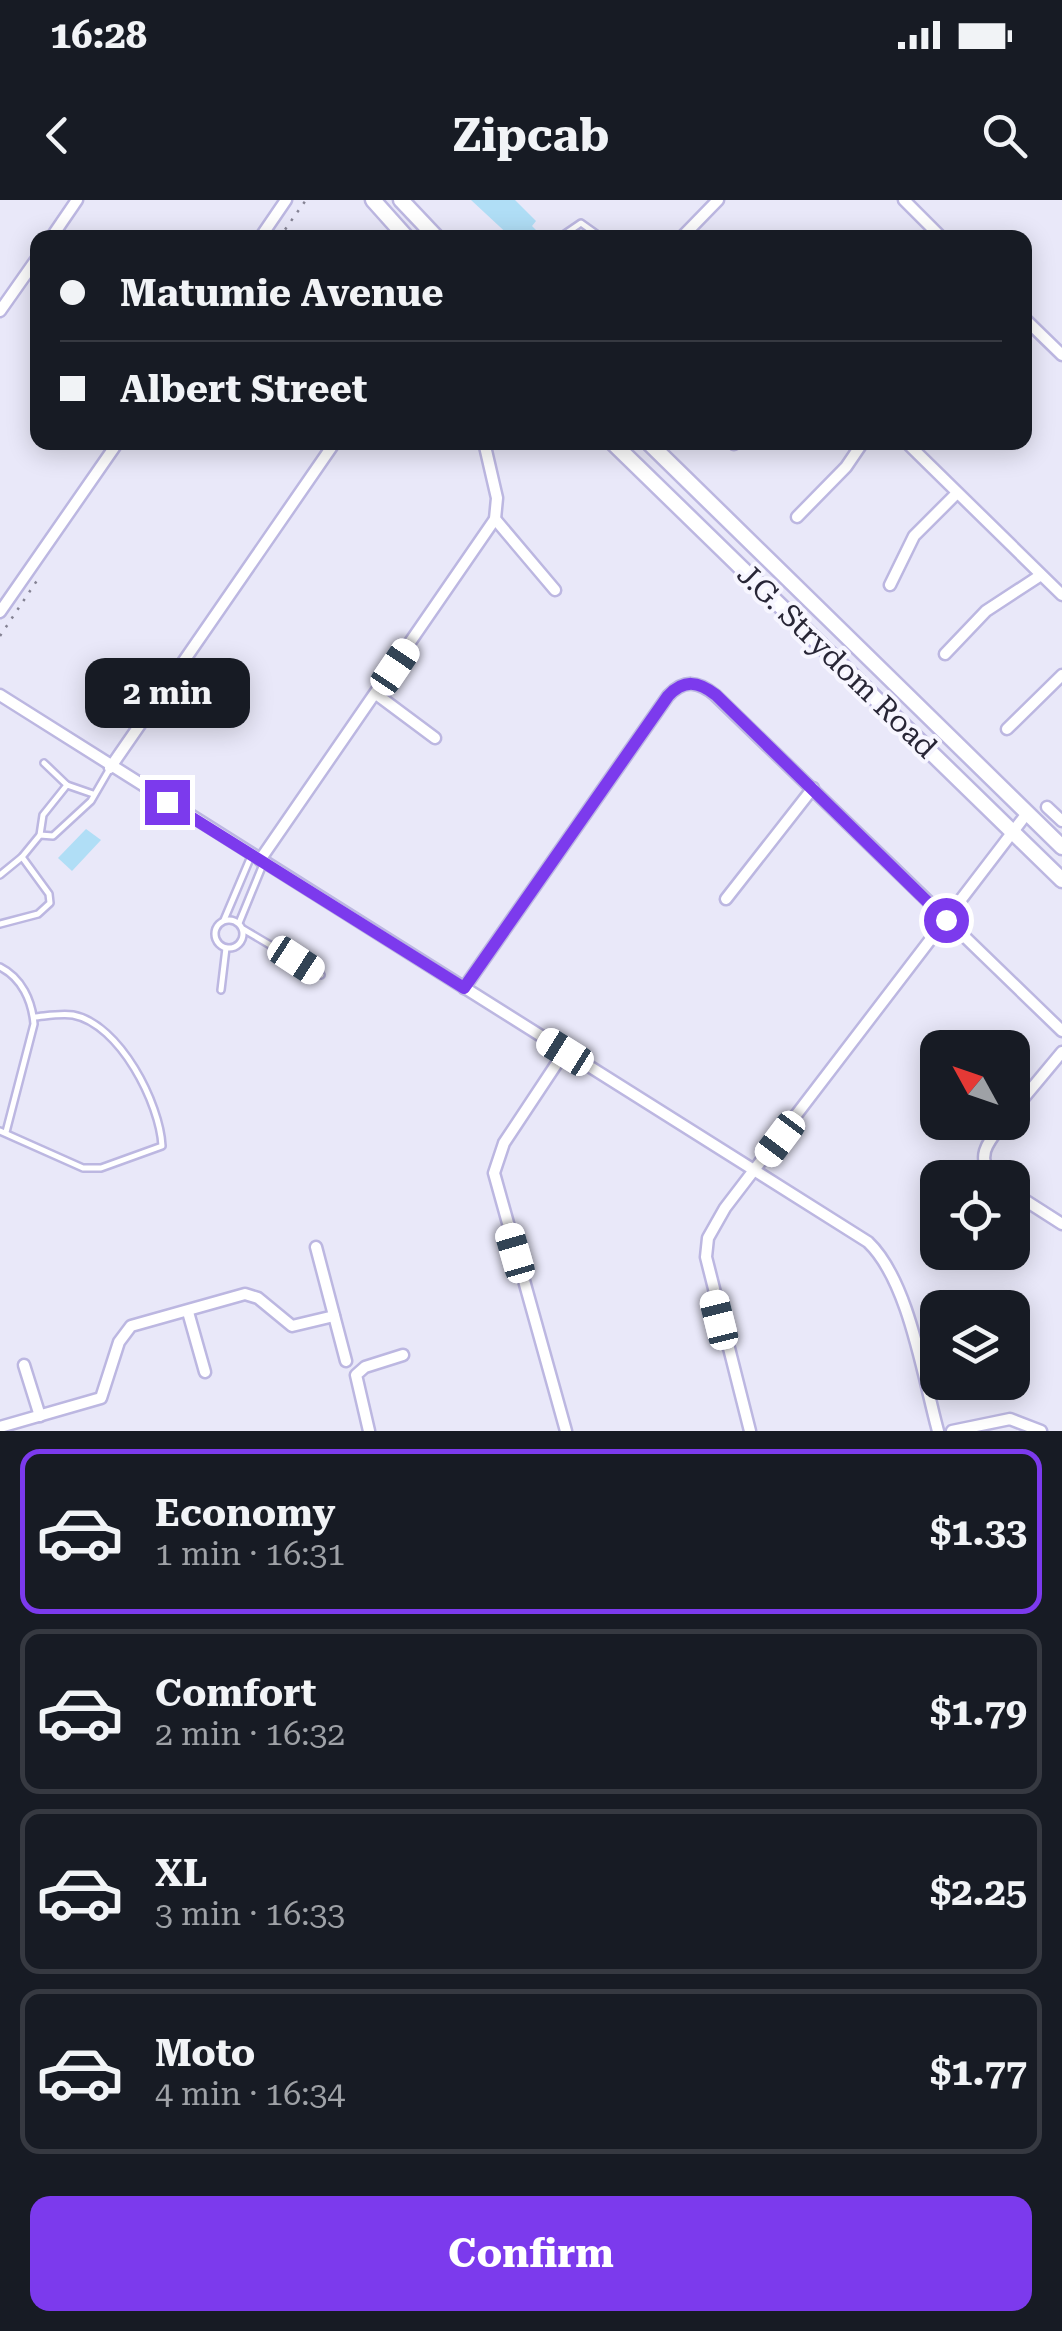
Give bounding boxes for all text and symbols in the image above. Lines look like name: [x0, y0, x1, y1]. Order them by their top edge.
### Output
text: 16:28: [50, 13, 147, 57]
icon: back: [30, 108, 85, 163]
icon: search: [977, 108, 1032, 163]
text: Zipcab: [453, 109, 609, 162]
text: Matumie Avenue: [120, 271, 444, 315]
text: Albert Street: [120, 367, 367, 411]
street label: J.G. Strydom Road: [730, 556, 944, 765]
car: [366, 634, 424, 700]
callout: 2 min: [84, 657, 250, 727]
text: 2 min: [123, 674, 212, 712]
route end: [145, 780, 190, 825]
route start: [924, 898, 969, 943]
car: [263, 931, 329, 989]
car: [532, 1023, 598, 1081]
north arrow: [920, 1030, 1030, 1140]
map controls: [920, 1030, 1030, 1400]
car: [750, 1106, 810, 1172]
button: locate: [920, 1160, 1030, 1270]
car: [492, 1220, 538, 1286]
car: [697, 1287, 741, 1353]
button: layers: [920, 1290, 1030, 1400]
icon: car: [35, 1487, 125, 1577]
text: Economy: [155, 1491, 335, 1535]
text: $1.33: [930, 1510, 1027, 1554]
text: 1 min · 16:31: [155, 1535, 345, 1573]
icon: car: [35, 1667, 125, 1757]
text: Comfort: [155, 1671, 316, 1715]
text: $1.79: [930, 1690, 1027, 1734]
text: 2 min · 16:32: [155, 1715, 345, 1753]
icon: car: [35, 1847, 125, 1937]
text: XL: [155, 1851, 207, 1895]
text: $2.25: [930, 1870, 1027, 1914]
text: 3 min · 16:33: [155, 1895, 345, 1933]
icon: car: [35, 2027, 125, 2117]
text: Moto: [155, 2031, 255, 2075]
text: $1.77: [930, 2050, 1027, 2094]
text: 4 min · 16:34: [155, 2075, 345, 2113]
button: Confirm: [30, 2196, 1032, 2311]

